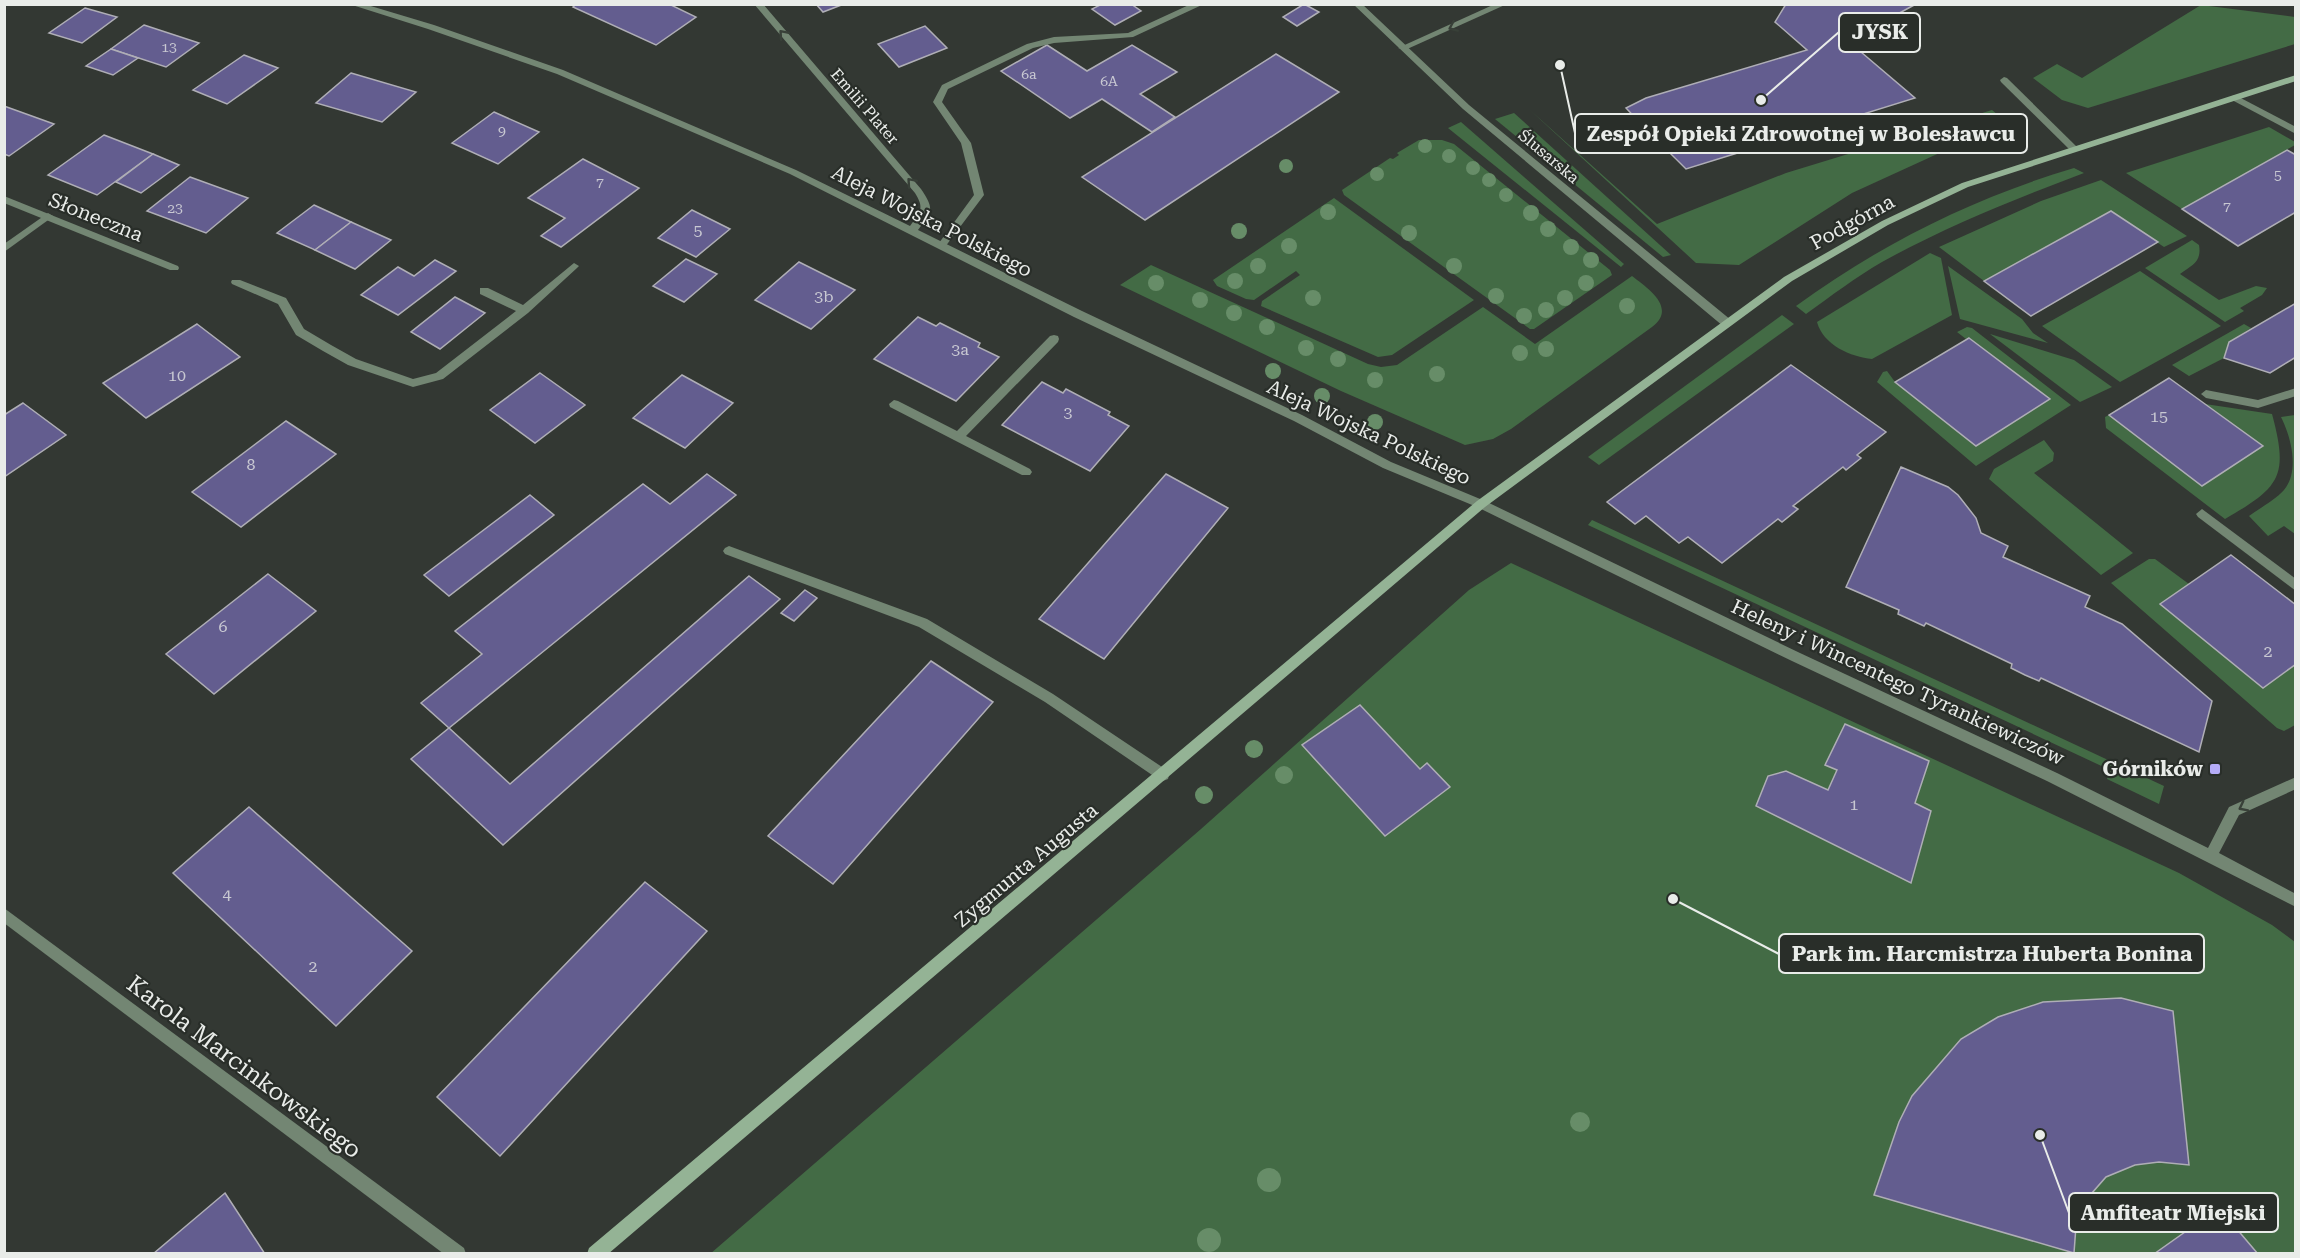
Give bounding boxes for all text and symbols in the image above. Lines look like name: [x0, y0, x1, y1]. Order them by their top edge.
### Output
callout: JYSK: [1839, 13, 1920, 52]
one-way arrow: [1448, 20, 1459, 32]
text: JYSK: [1852, 20, 1909, 44]
one-way arrow: [780, 30, 791, 41]
house number: 13: [161, 39, 177, 55]
street label: Emilii Plater: [827, 65, 903, 148]
house number: 6a: [1021, 66, 1037, 82]
house number: 6A: [1100, 73, 1118, 89]
callout: Zespół Opieki Zdrowotnej w Bolesławcu: [1575, 114, 2027, 153]
text: Zespół Opieki Zdrowotnej w Bolesławcu: [1587, 122, 2015, 146]
house number: 9: [498, 123, 506, 139]
street label: Ślusarska: [1514, 125, 1583, 187]
street label: Aleja Wojska Polskiego: [828, 160, 1036, 282]
house number: 5: [2274, 167, 2282, 183]
house number: 7: [596, 174, 604, 190]
one-way arrow: [907, 178, 918, 189]
street label: Słoneczna: [45, 187, 147, 247]
street label: Podgórna: [1806, 189, 1898, 255]
house number: 7: [2223, 198, 2231, 214]
house number: 23: [167, 200, 183, 216]
house number: 5: [694, 221, 703, 240]
house number: 3b: [814, 287, 834, 306]
house number: 3a: [951, 340, 969, 359]
house number: 10: [168, 366, 186, 385]
street label: Aleja Wojska Polskiego: [1263, 374, 1475, 490]
house number: 3: [1064, 403, 1073, 422]
house number: 15: [2150, 407, 2168, 426]
house number: 8: [247, 455, 256, 474]
street label: Heleny i Wincentego Tyrankiewiczów: [1728, 594, 2069, 770]
house number: 6: [219, 617, 228, 636]
house number: 2: [2264, 642, 2273, 661]
place label: Górników: [2102, 757, 2204, 781]
marker: Górników: [2208, 762, 2222, 776]
house number: 1: [1850, 795, 1859, 814]
street label: Zygmunta Augusta: [949, 798, 1103, 932]
one-way arrow: [2238, 800, 2249, 812]
house number: 4: [223, 885, 232, 904]
callout: Park im. Harcmistrza Huberta Bonina: [1779, 934, 2204, 973]
text: Park im. Harcmistrza Huberta Bonina: [1792, 942, 2193, 966]
house number: 2: [309, 957, 318, 976]
street label: Karola Marcinkowskiego: [121, 970, 367, 1164]
callout: Amfiteatr Miejski: [2069, 1193, 2278, 1232]
text: Amfiteatr Miejski: [2081, 1201, 2265, 1225]

